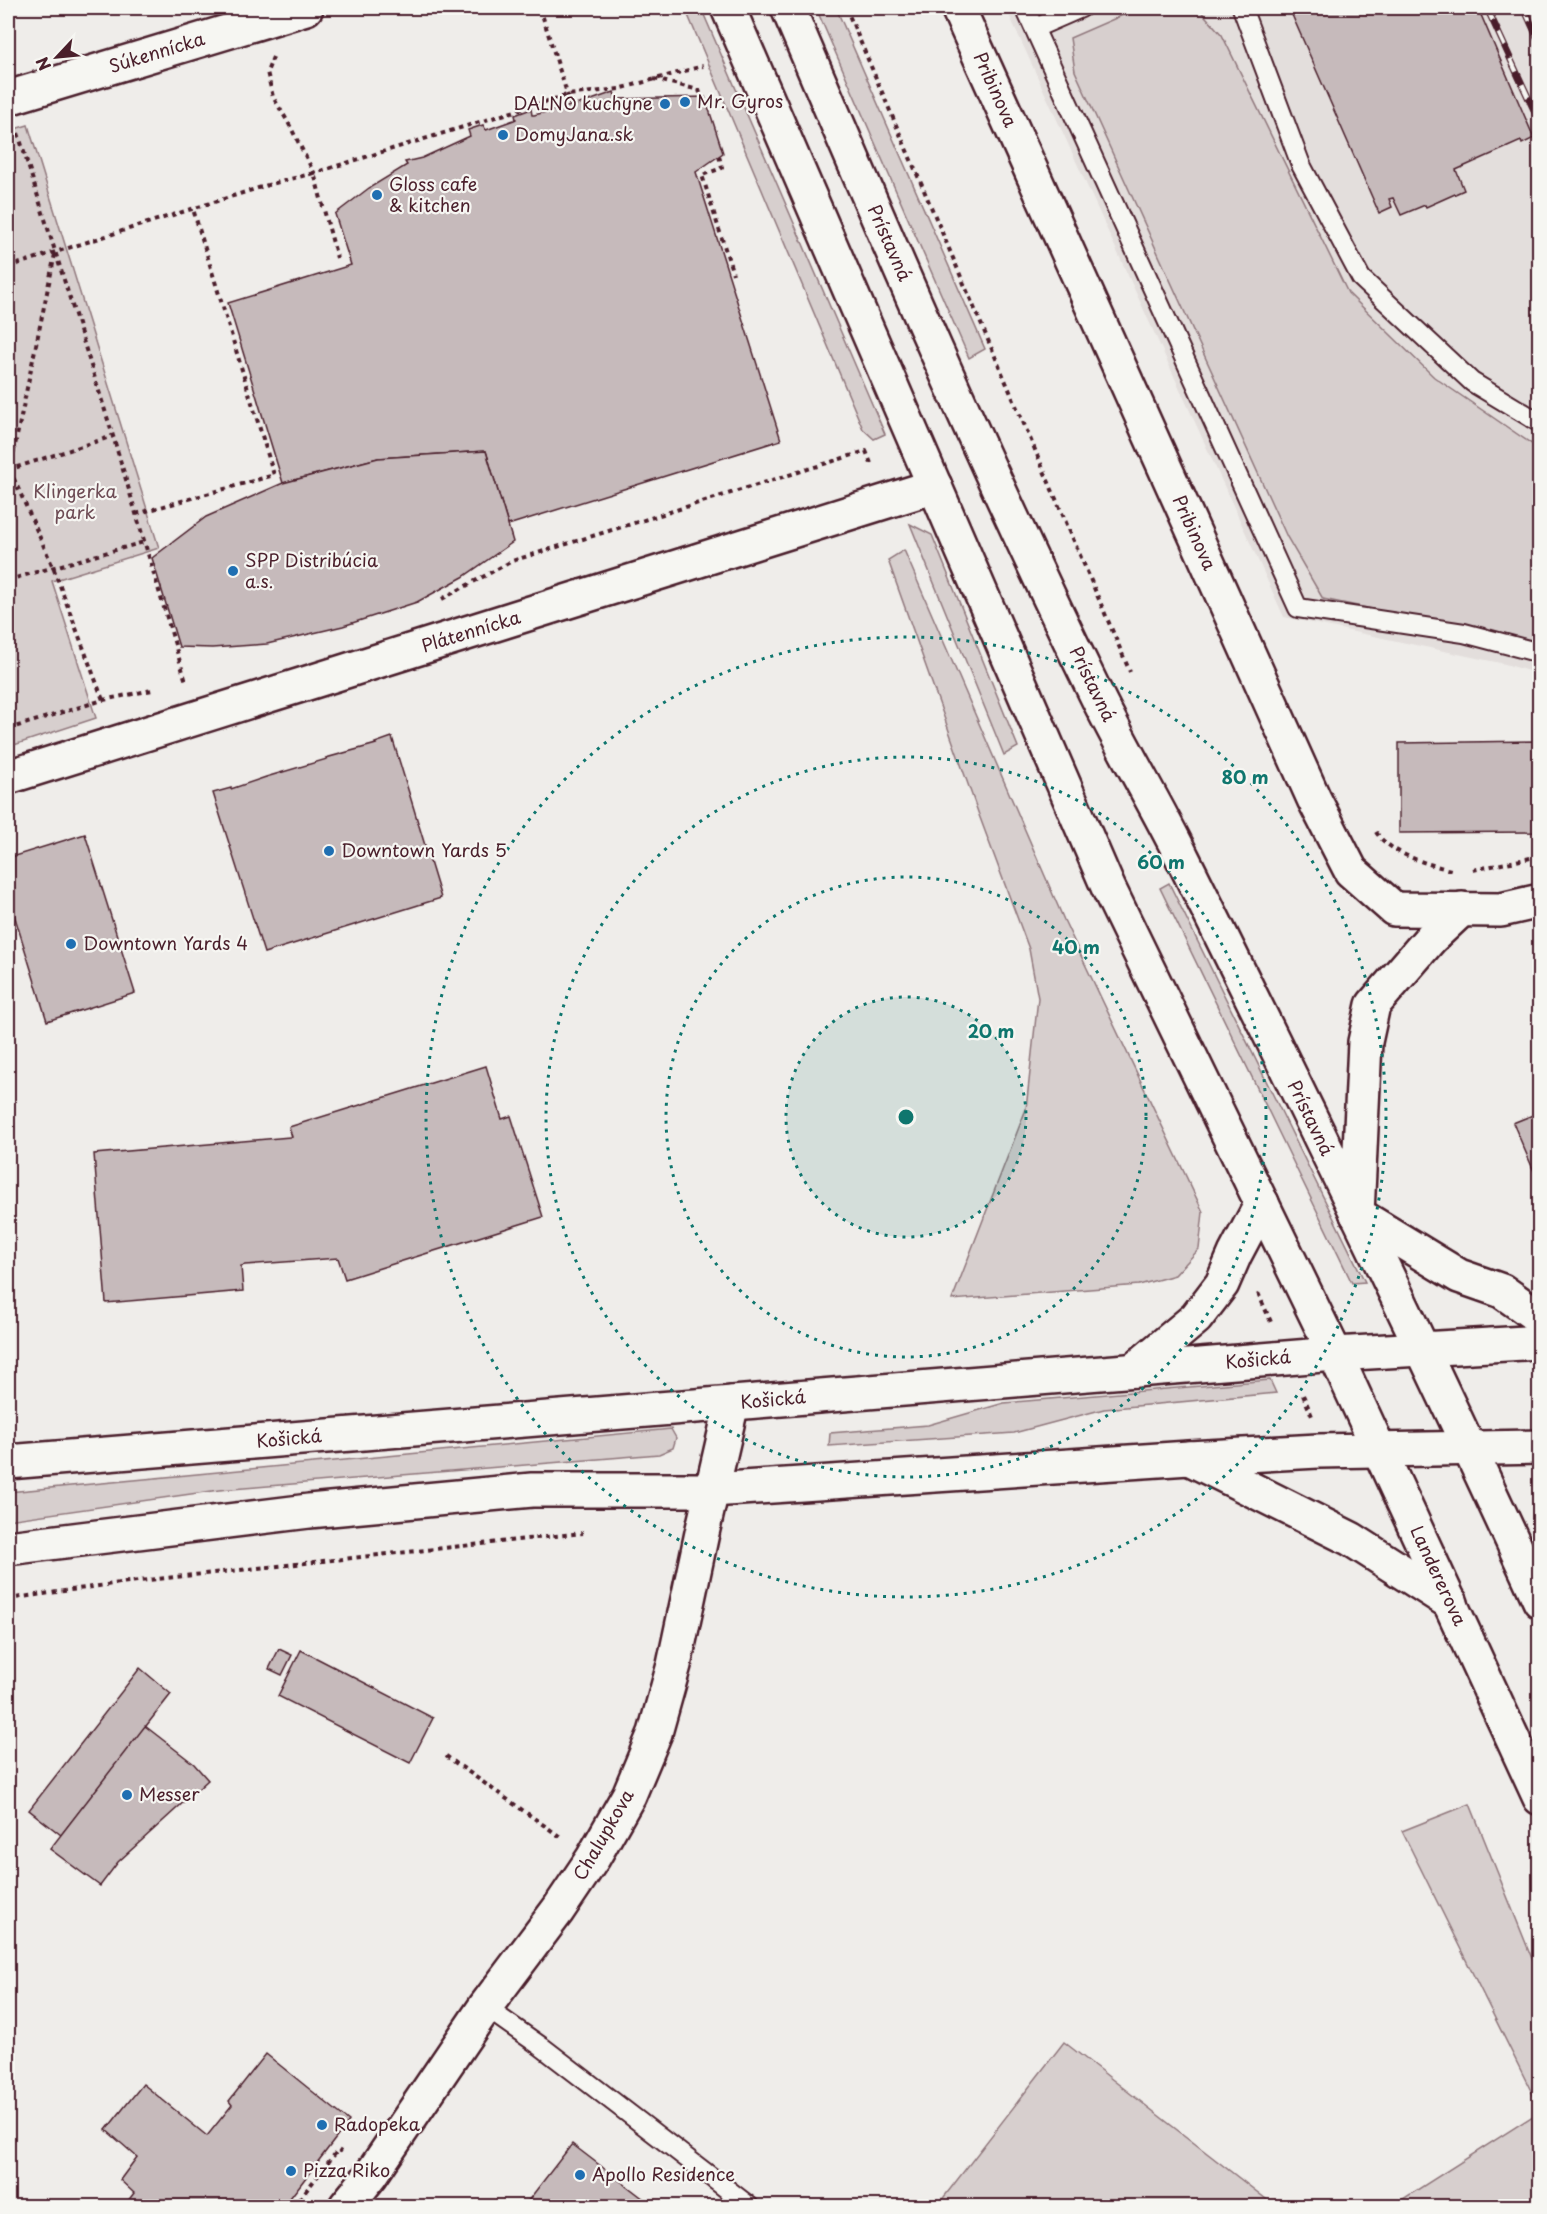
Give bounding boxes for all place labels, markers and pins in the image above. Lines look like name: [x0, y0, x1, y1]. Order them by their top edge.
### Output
place label: Mr. Gyros: [697, 87, 783, 114]
place label: DALNO kuchyne: [514, 89, 653, 116]
marker: Mr. Gyros: [678, 95, 692, 109]
marker: DALNO kuchyne: [658, 97, 672, 111]
place label: DomyJana.sk: [515, 120, 634, 147]
marker: DomyJana.sk: [496, 128, 510, 142]
place label: Gloss cafe & kitchen: [389, 170, 477, 218]
marker: Gloss cafe & kitchen: [370, 188, 384, 202]
place label: SPP Distribúcia a.s.: [245, 546, 378, 594]
marker: SPP Distribúcia a.s.: [226, 564, 240, 578]
place label: Downtown Yards 5: [341, 836, 507, 863]
marker: Downtown Yards 5: [322, 844, 336, 858]
place label: Downtown Yards 4: [83, 929, 248, 956]
marker: Downtown Yards 4: [64, 937, 78, 951]
centre of rings: [896, 1107, 916, 1127]
place label: Messer: [139, 1780, 200, 1807]
marker: Messer: [120, 1788, 134, 1802]
place label: Radopeka: [334, 2110, 421, 2137]
marker: Radopeka: [315, 2118, 329, 2132]
place label: Pizza Riko: [303, 2156, 390, 2183]
place label: Apollo Residence: [592, 2160, 735, 2187]
marker: Pizza Riko: [284, 2164, 298, 2178]
marker: Apollo Residence: [573, 2168, 587, 2182]

